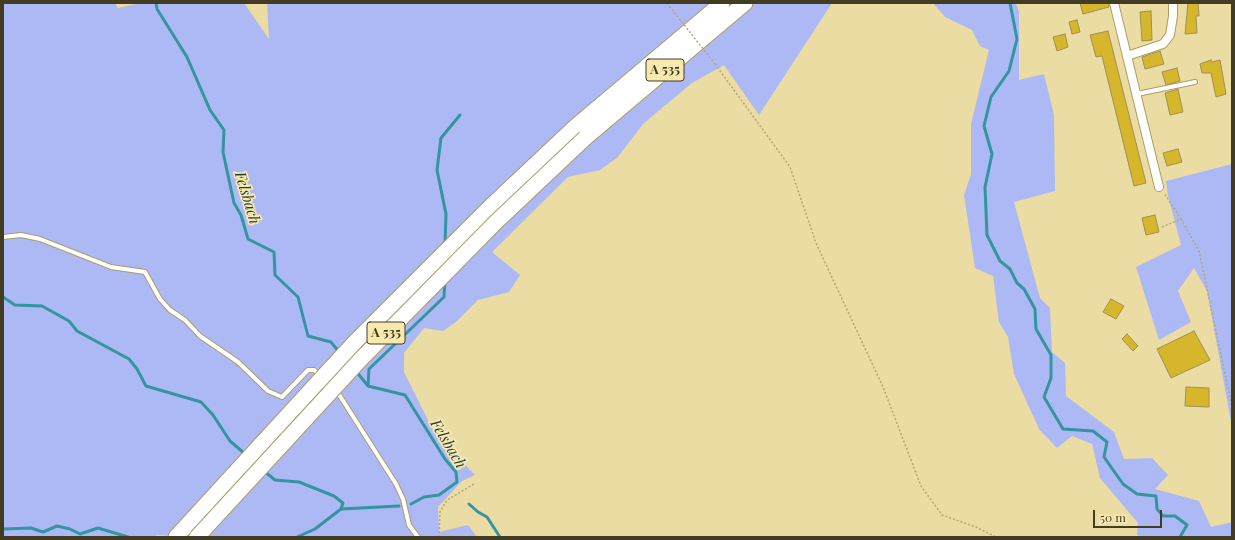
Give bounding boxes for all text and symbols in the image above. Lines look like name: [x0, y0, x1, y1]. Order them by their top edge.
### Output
road number: A 535: [646, 59, 684, 81]
water label: Felsbach: [230, 170, 264, 226]
road number: A 535: [367, 322, 405, 344]
water label: Felsbach: [426, 416, 470, 472]
scale bar: [1095, 502, 1164, 528]
text: 50 m: [1100, 509, 1126, 525]

